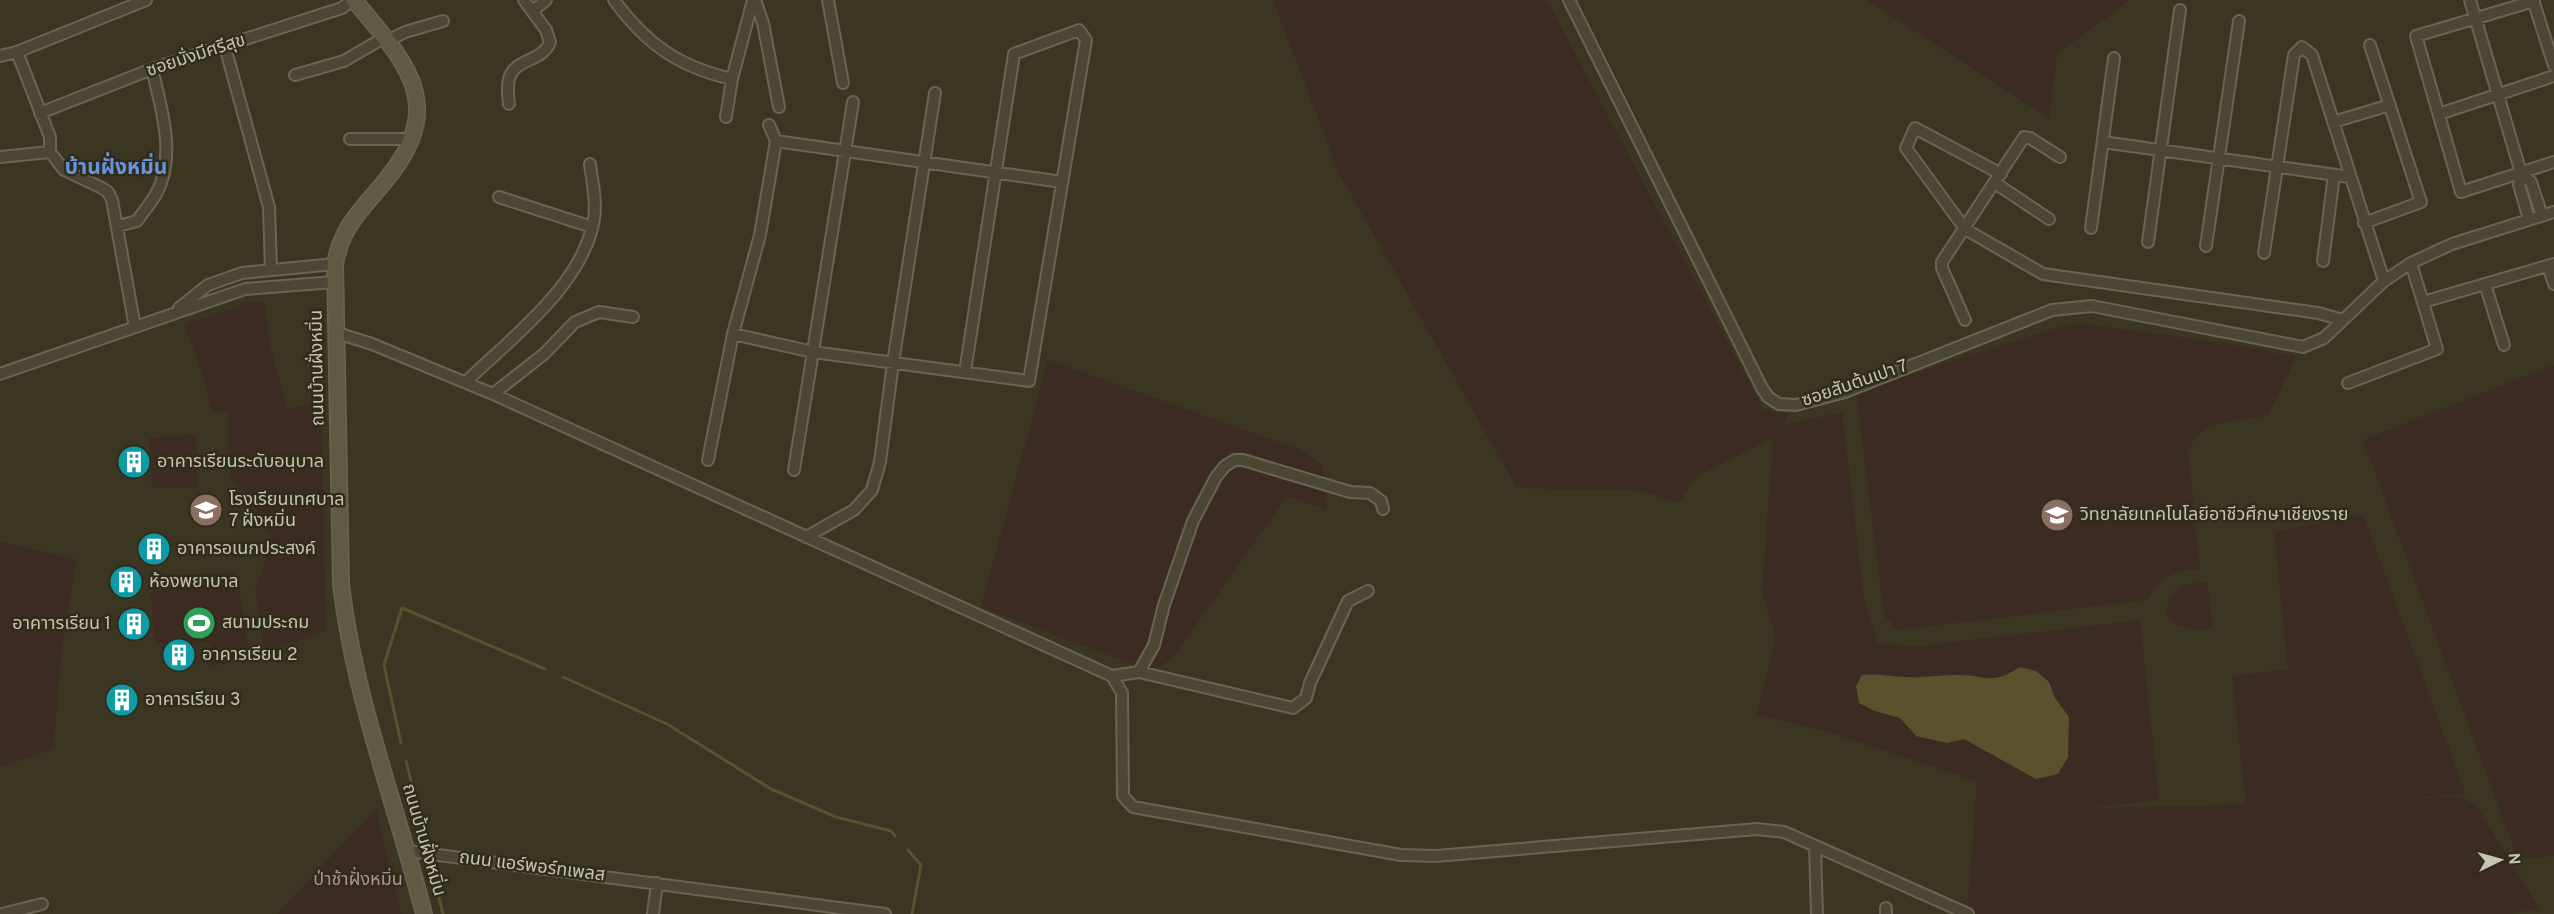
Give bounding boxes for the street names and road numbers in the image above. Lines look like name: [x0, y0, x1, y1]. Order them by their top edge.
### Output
street label: ซอยมั่งมีศรีสุข: [143, 27, 249, 83]
street label: ถนนบ้านฝั่งหมิ่น: [303, 310, 331, 426]
street label: ซอยสันต้นเปา 7: [1799, 355, 1911, 413]
street label: ถนนบ้านฝั่งหมิ่น: [396, 780, 452, 899]
street label: ถนน แอร์พอร์ทเพลส: [458, 847, 606, 887]

